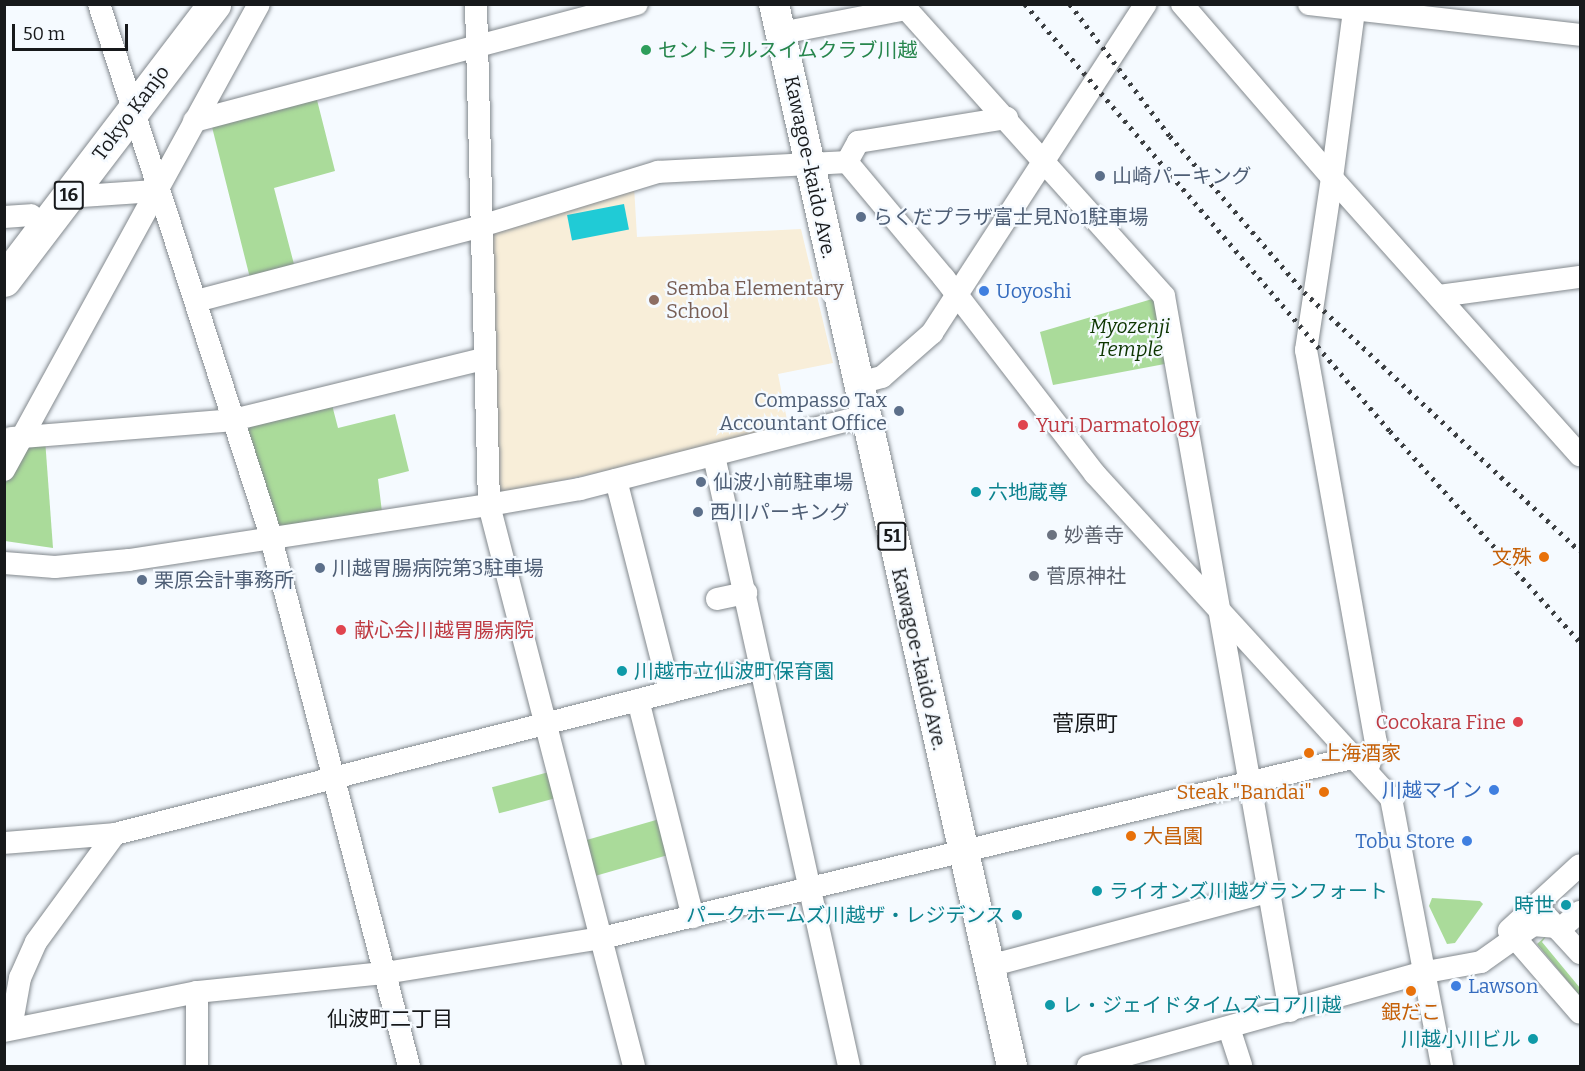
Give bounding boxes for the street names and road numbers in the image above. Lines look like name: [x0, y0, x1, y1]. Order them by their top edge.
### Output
street label: Tokyo Kanjo: [87, 61, 175, 165]
street label: Kawagoe-kaido Ave.: [779, 73, 841, 261]
road number: 16: [52, 180, 86, 210]
road number: 51: [877, 521, 907, 551]
street label: Kawagoe-kaido Ave.: [886, 566, 952, 752]

